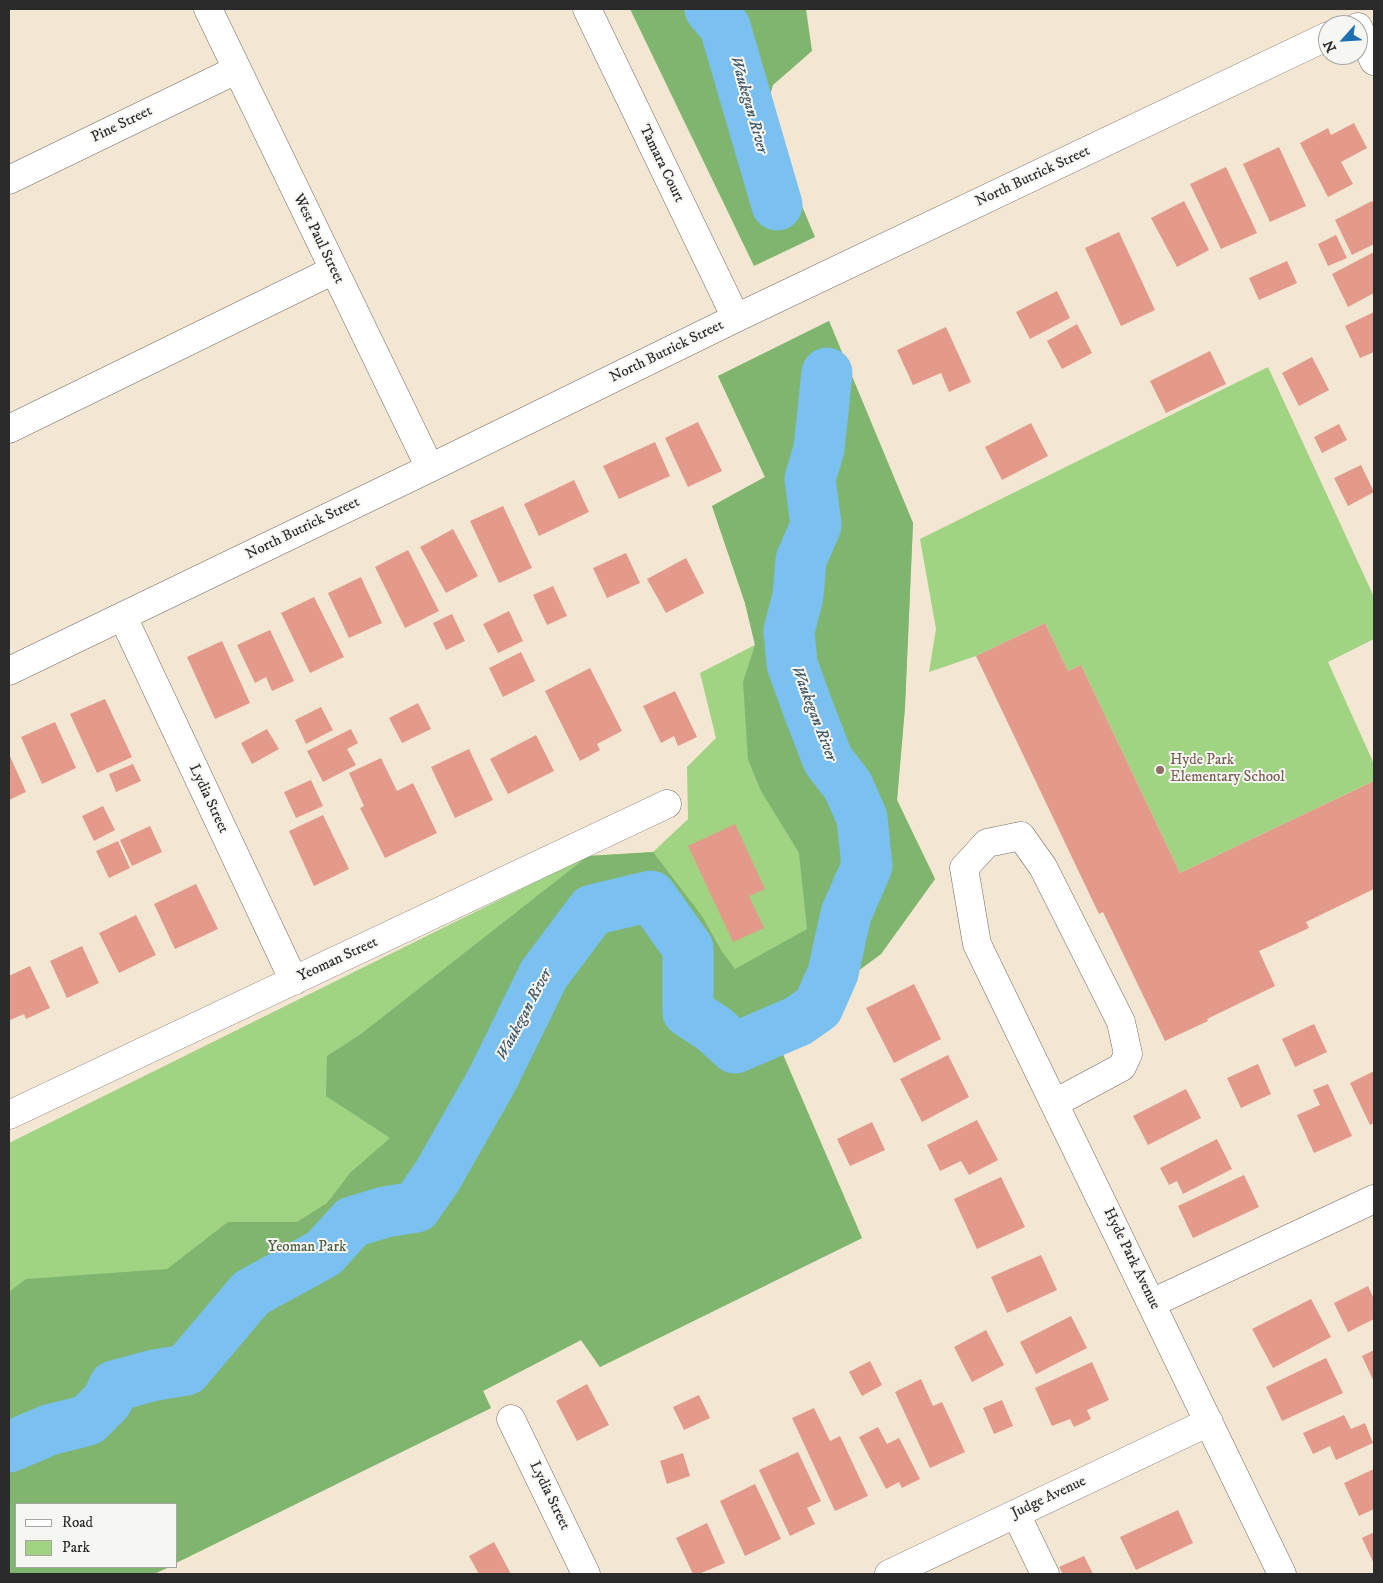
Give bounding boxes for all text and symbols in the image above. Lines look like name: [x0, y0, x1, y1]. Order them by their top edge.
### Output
north arrow: [1318, 15, 1368, 65]
text: N: [1320, 37, 1341, 55]
water label: Waukegan River: [725, 54, 771, 156]
street label: Pine Street: [89, 103, 155, 147]
street label: Tamara Court: [634, 122, 688, 206]
street label: North Butrick Street: [973, 143, 1093, 211]
street label: West Paul Street: [288, 191, 348, 287]
street label: North Butrick Street: [607, 317, 727, 387]
street label: North Butrick Street: [243, 494, 363, 564]
water label: Waukegan River: [786, 664, 840, 764]
place label: Hyde Park Elementary School: [1170, 752, 1285, 787]
street label: Lydia Street: [184, 762, 232, 836]
marker: Hyde Park Elementary School: [1154, 764, 1166, 776]
street label: Yeoman Street: [295, 934, 381, 986]
water label: Waukegan River: [493, 966, 557, 1064]
street label: Hyde Park Avenue: [1099, 1205, 1163, 1313]
park label: Yeoman Park: [268, 1239, 346, 1257]
street label: Lydia Street: [525, 1459, 573, 1533]
street label: Judge Avenue: [1009, 1473, 1089, 1523]
legend: [15, 1503, 178, 1568]
text: Road: [62, 1513, 93, 1532]
text: Park: [62, 1538, 90, 1557]

